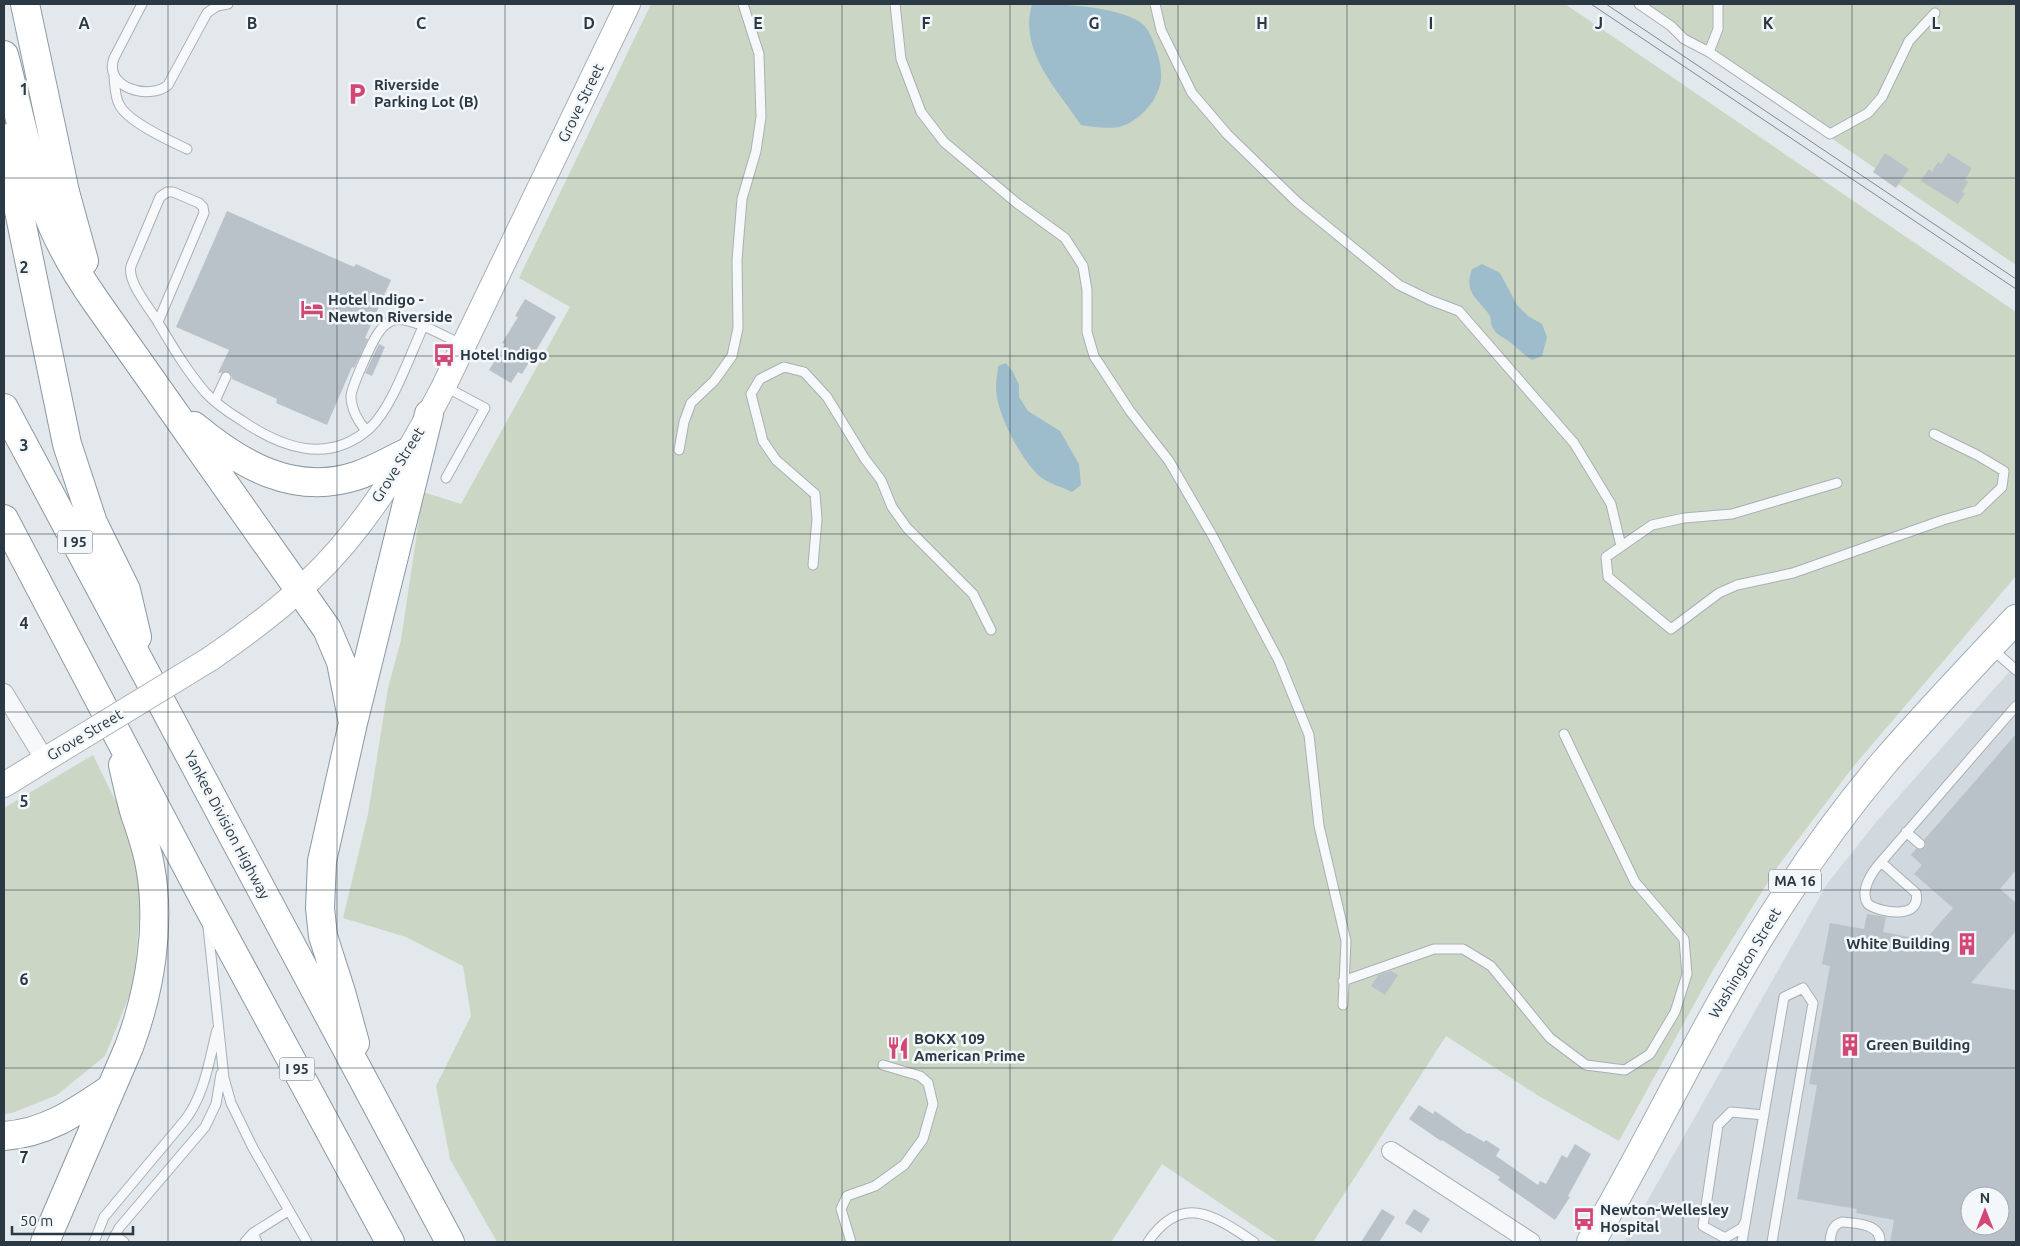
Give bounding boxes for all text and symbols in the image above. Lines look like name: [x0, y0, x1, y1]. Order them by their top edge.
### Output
text: A: [78, 14, 90, 32]
text: B: [247, 14, 257, 32]
text: C: [416, 14, 426, 32]
text: D: [583, 14, 595, 32]
text: E: [753, 14, 763, 32]
text: F: [922, 14, 931, 32]
text: G: [1088, 14, 1100, 32]
text: H: [1256, 14, 1268, 32]
text: I: [1429, 14, 1433, 32]
text: J: [1595, 14, 1603, 32]
text: K: [1763, 14, 1774, 32]
text: L: [1932, 14, 1941, 32]
street label: Grove Street: [554, 61, 607, 145]
place label: Riverside Parking Lot (B): [374, 76, 479, 110]
text: 1: [19, 80, 29, 98]
parking icon: Riverside Parking Lot (B): [344, 81, 370, 107]
text: 2: [19, 258, 29, 276]
place label: Hotel Indigo - Newton Riverside: [328, 291, 453, 325]
hotel icon: Hotel Indigo - Newton Riverside: [299, 296, 325, 322]
bus stop icon: Hotel Indigo: [431, 342, 457, 368]
place label: Hotel Indigo: [460, 346, 547, 363]
street label: Grove Street: [368, 424, 427, 505]
text: 3: [19, 436, 29, 454]
road number: I 95: [58, 530, 92, 554]
text: 4: [19, 614, 29, 632]
street label: Grove Street: [44, 705, 126, 764]
street label: Yankee Division Highway: [181, 748, 274, 902]
text: 5: [19, 792, 29, 810]
road number: MA 16: [1769, 869, 1821, 892]
street label: Washington Street: [1705, 904, 1784, 1021]
building icon: White Building: [1954, 931, 1980, 957]
place label: White Building: [1846, 935, 1950, 952]
text: 6: [19, 970, 29, 988]
place label: BOKX 109 American Prime: [914, 1030, 1025, 1064]
building icon: Green Building: [1837, 1032, 1863, 1058]
restaurant icon: BOKX 109 American Prime: [885, 1035, 911, 1061]
place label: Green Building: [1866, 1036, 1970, 1053]
road number: I 95: [280, 1058, 314, 1080]
text: 7: [19, 1148, 29, 1166]
north arrow: [1960, 1186, 2010, 1236]
text: N: [1980, 1190, 1990, 1206]
place label: Newton-Wellesley Hospital: [1600, 1201, 1729, 1235]
scale bar: [12, 1204, 134, 1236]
bus stop icon: Newton-Wellesley Hospital: [1571, 1206, 1597, 1232]
text: 50 m: [20, 1212, 53, 1229]

